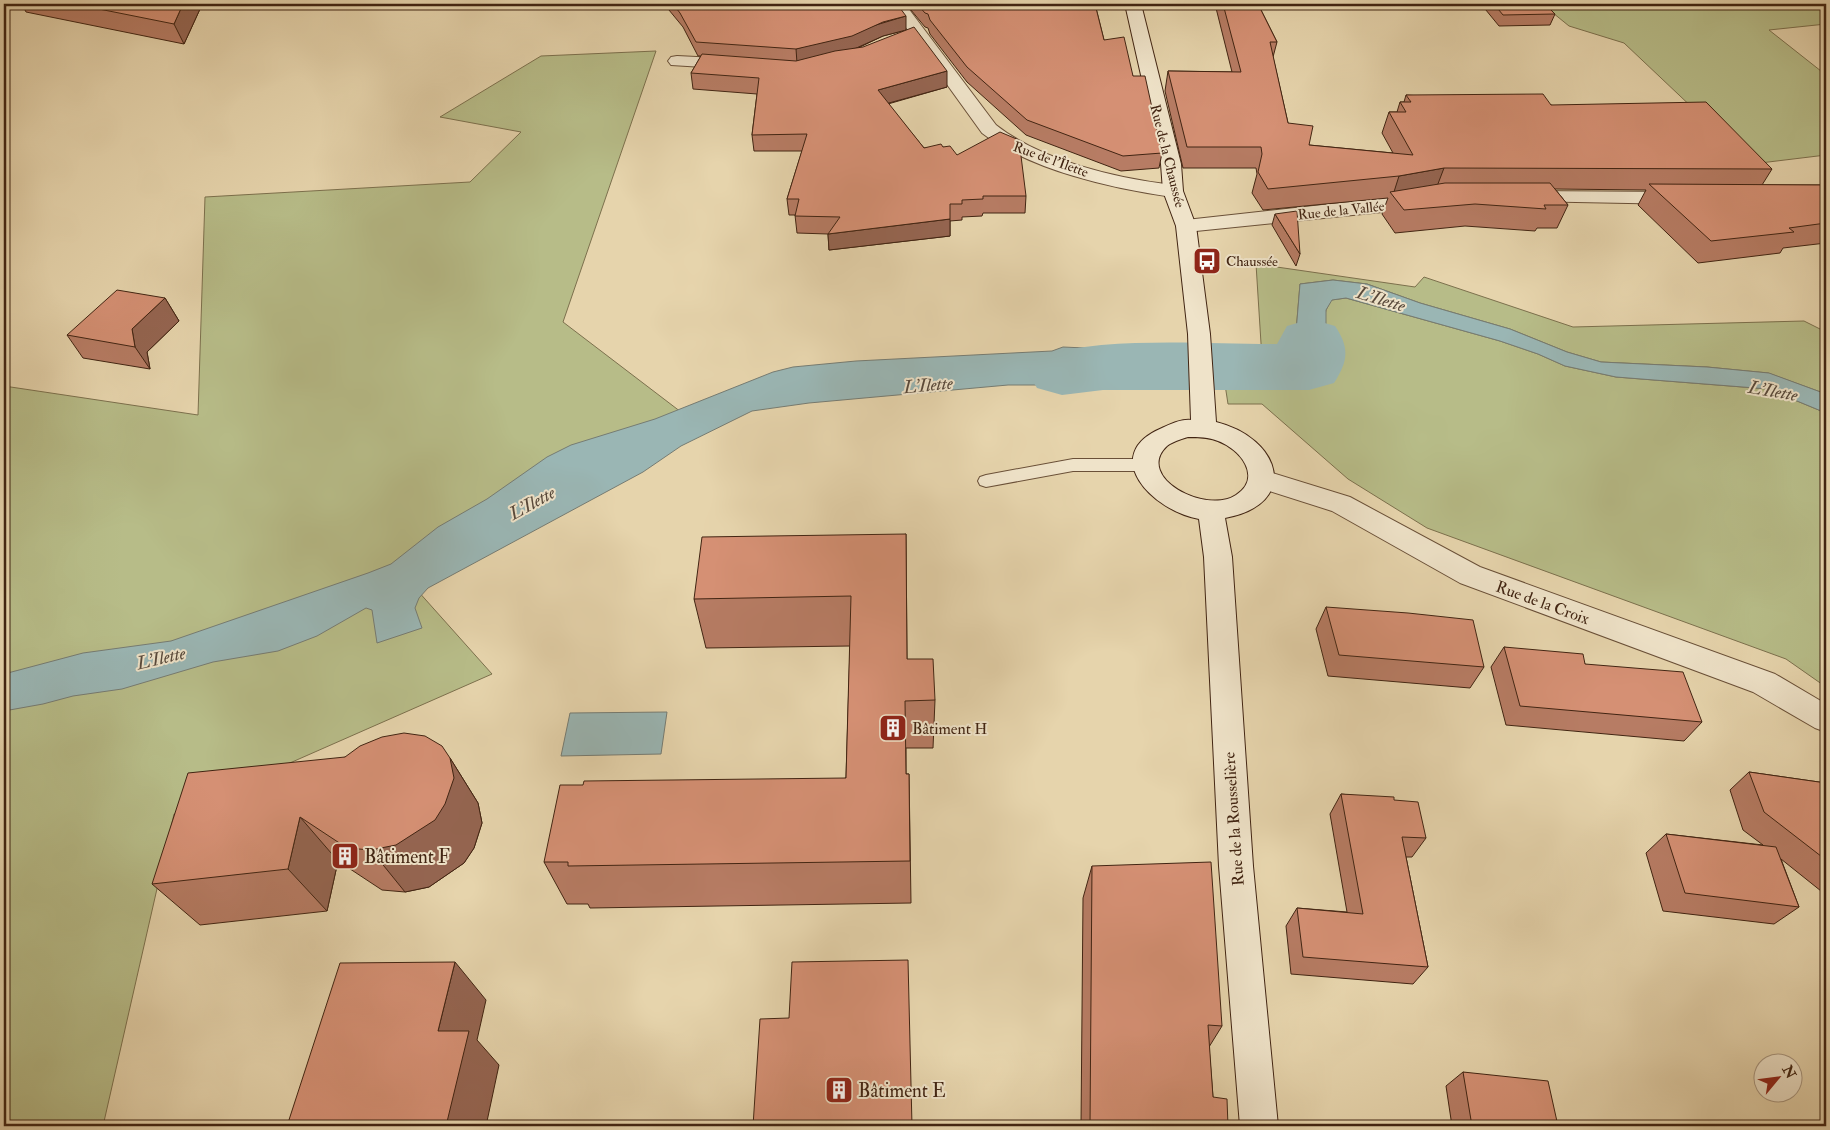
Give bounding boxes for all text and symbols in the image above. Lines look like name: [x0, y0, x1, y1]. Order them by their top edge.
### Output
street label: Rue de la Chaussée: [1146, 103, 1189, 210]
street label: Rue de l'Îlette: [1011, 138, 1091, 181]
street label: Rue de la Vallée: [1297, 197, 1385, 224]
bus stop icon: Chaussée: [1192, 246, 1222, 276]
place label: Chaussée: [1226, 253, 1278, 270]
water label: L'Ilette: [1353, 281, 1409, 318]
water label: L'Ilette: [901, 372, 955, 399]
water label: L'Ilette: [1746, 376, 1800, 407]
water label: L'Ilette: [504, 481, 560, 526]
street label: Rue de la Croix: [1493, 577, 1592, 629]
water label: L'Ilette: [133, 641, 189, 675]
building icon: Bâtiment H: [878, 713, 908, 743]
place label: Bâtiment H: [912, 719, 987, 739]
street label: Rue de la Rousselière: [1219, 751, 1249, 887]
building icon: Bâtiment F: [330, 841, 360, 871]
place label: Bâtiment F: [364, 845, 450, 869]
north arrow: [1752, 1052, 1802, 1102]
text: N: [1778, 1061, 1800, 1082]
building icon: Bâtiment E: [824, 1075, 854, 1105]
place label: Bâtiment E: [858, 1079, 946, 1103]

